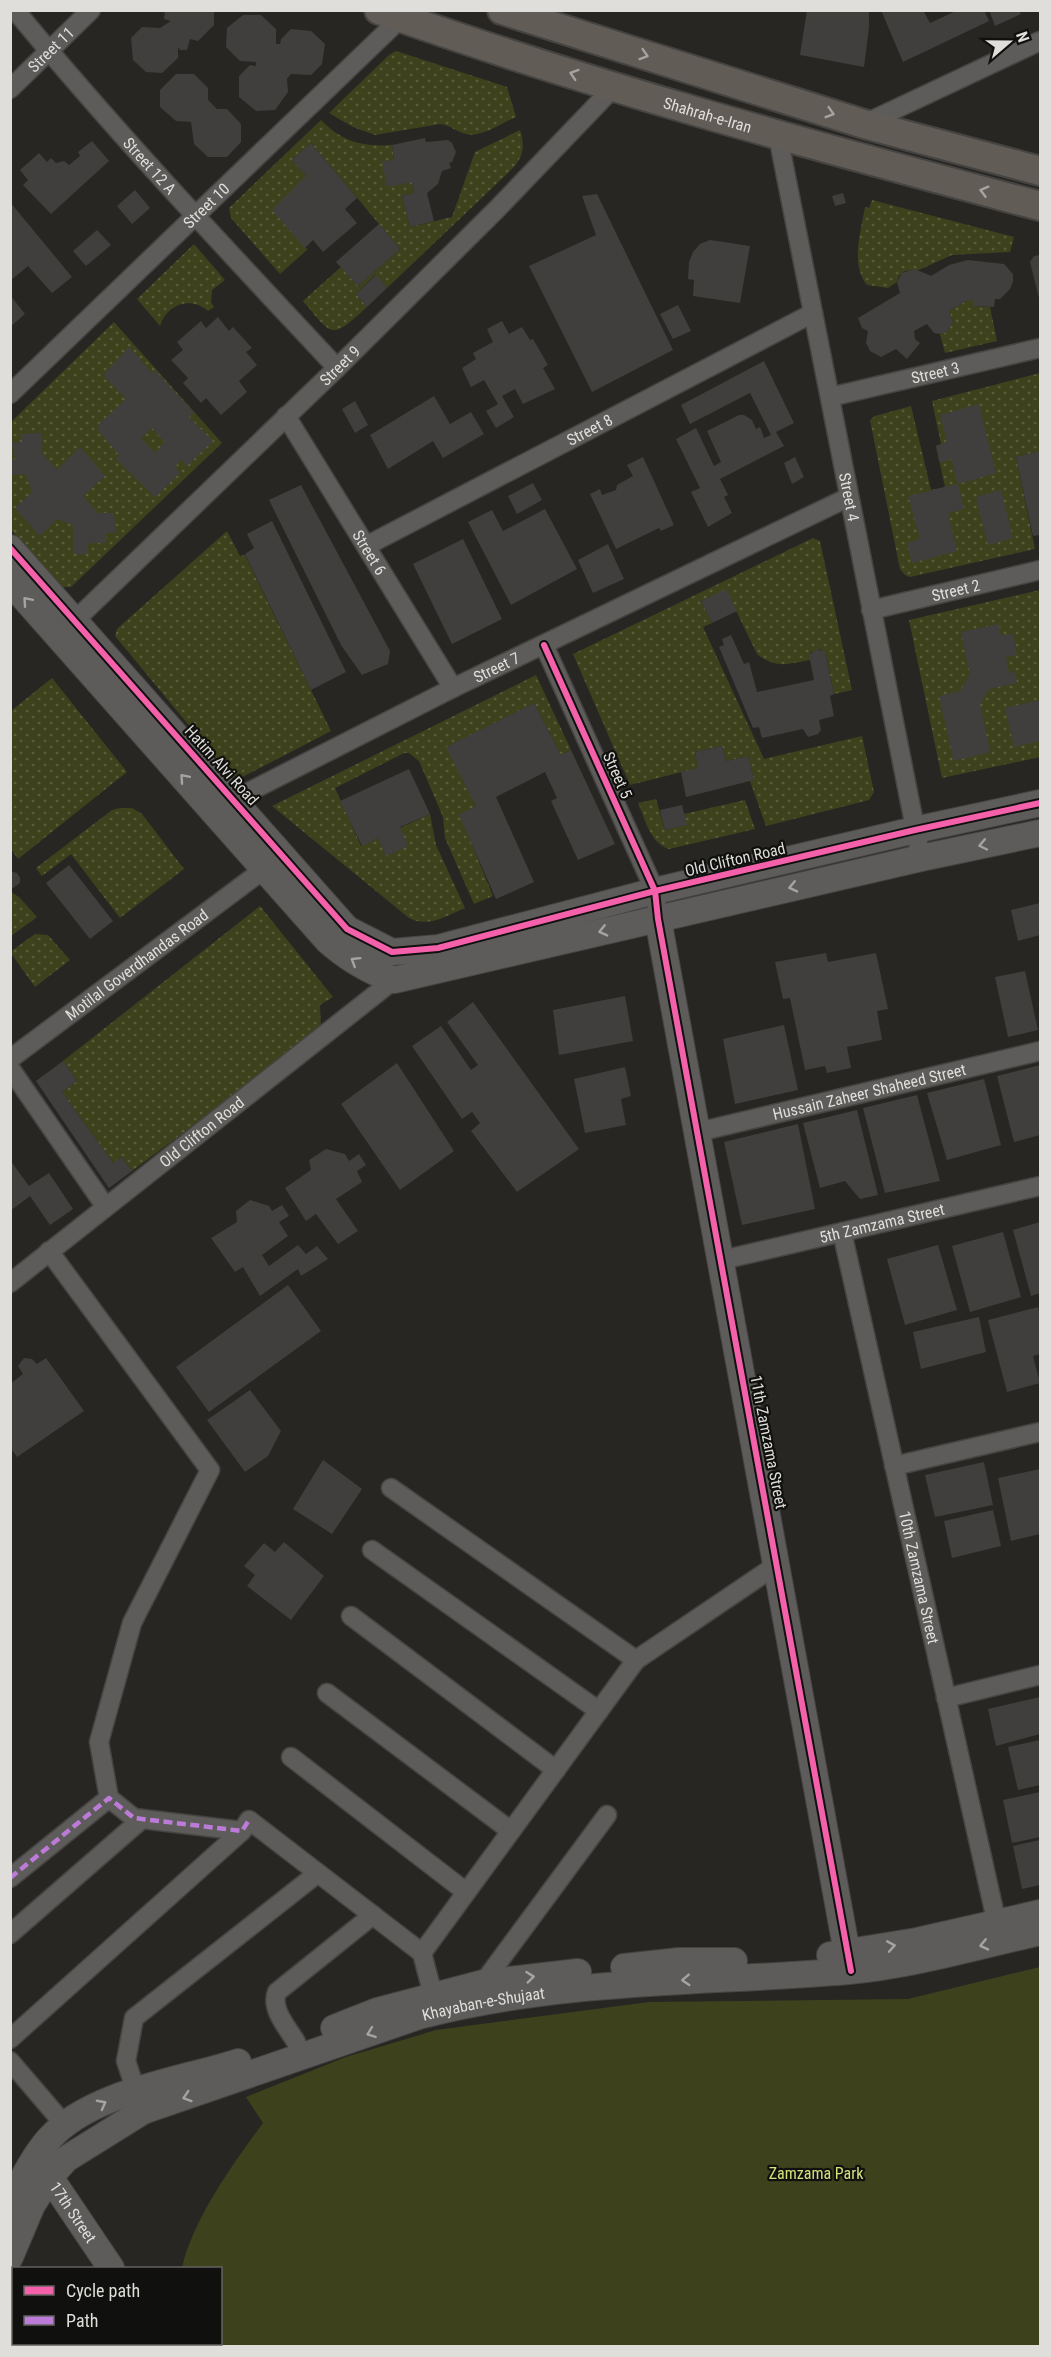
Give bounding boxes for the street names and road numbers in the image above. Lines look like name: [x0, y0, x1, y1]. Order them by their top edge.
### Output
street label: Street 11: [24, 23, 78, 76]
street label: Shahrah-e-Iran: [661, 93, 754, 137]
street label: Street 12 A: [119, 134, 180, 198]
street label: Street 10: [179, 179, 234, 232]
street label: Street 9: [316, 342, 364, 390]
street label: Street 3: [909, 358, 961, 388]
street label: Street 8: [564, 410, 616, 450]
street label: Street 4: [835, 471, 863, 523]
street label: Street 6: [348, 527, 390, 579]
street label: Street 2: [930, 576, 982, 605]
street label: Street 7: [470, 648, 523, 687]
street label: Hatim Alvi Road: [181, 721, 262, 809]
street label: Street 5: [599, 749, 636, 802]
street label: Old Clifton Road: [683, 839, 787, 880]
street label: Motilal Goverdhandas Road: [62, 905, 212, 1024]
street label: Hussain Zaheer Shaheed Street: [771, 1060, 968, 1124]
street label: Old Clifton Road: [156, 1093, 248, 1171]
street label: 5th Zamzama Street: [817, 1200, 946, 1247]
street label: 11th Zamzama Street: [746, 1374, 791, 1511]
street label: 10th Zamzama Street: [895, 1509, 943, 1646]
street label: Khayaban-e-Shujaat: [420, 1984, 546, 2025]
street label: 17th Street: [46, 2178, 100, 2247]

